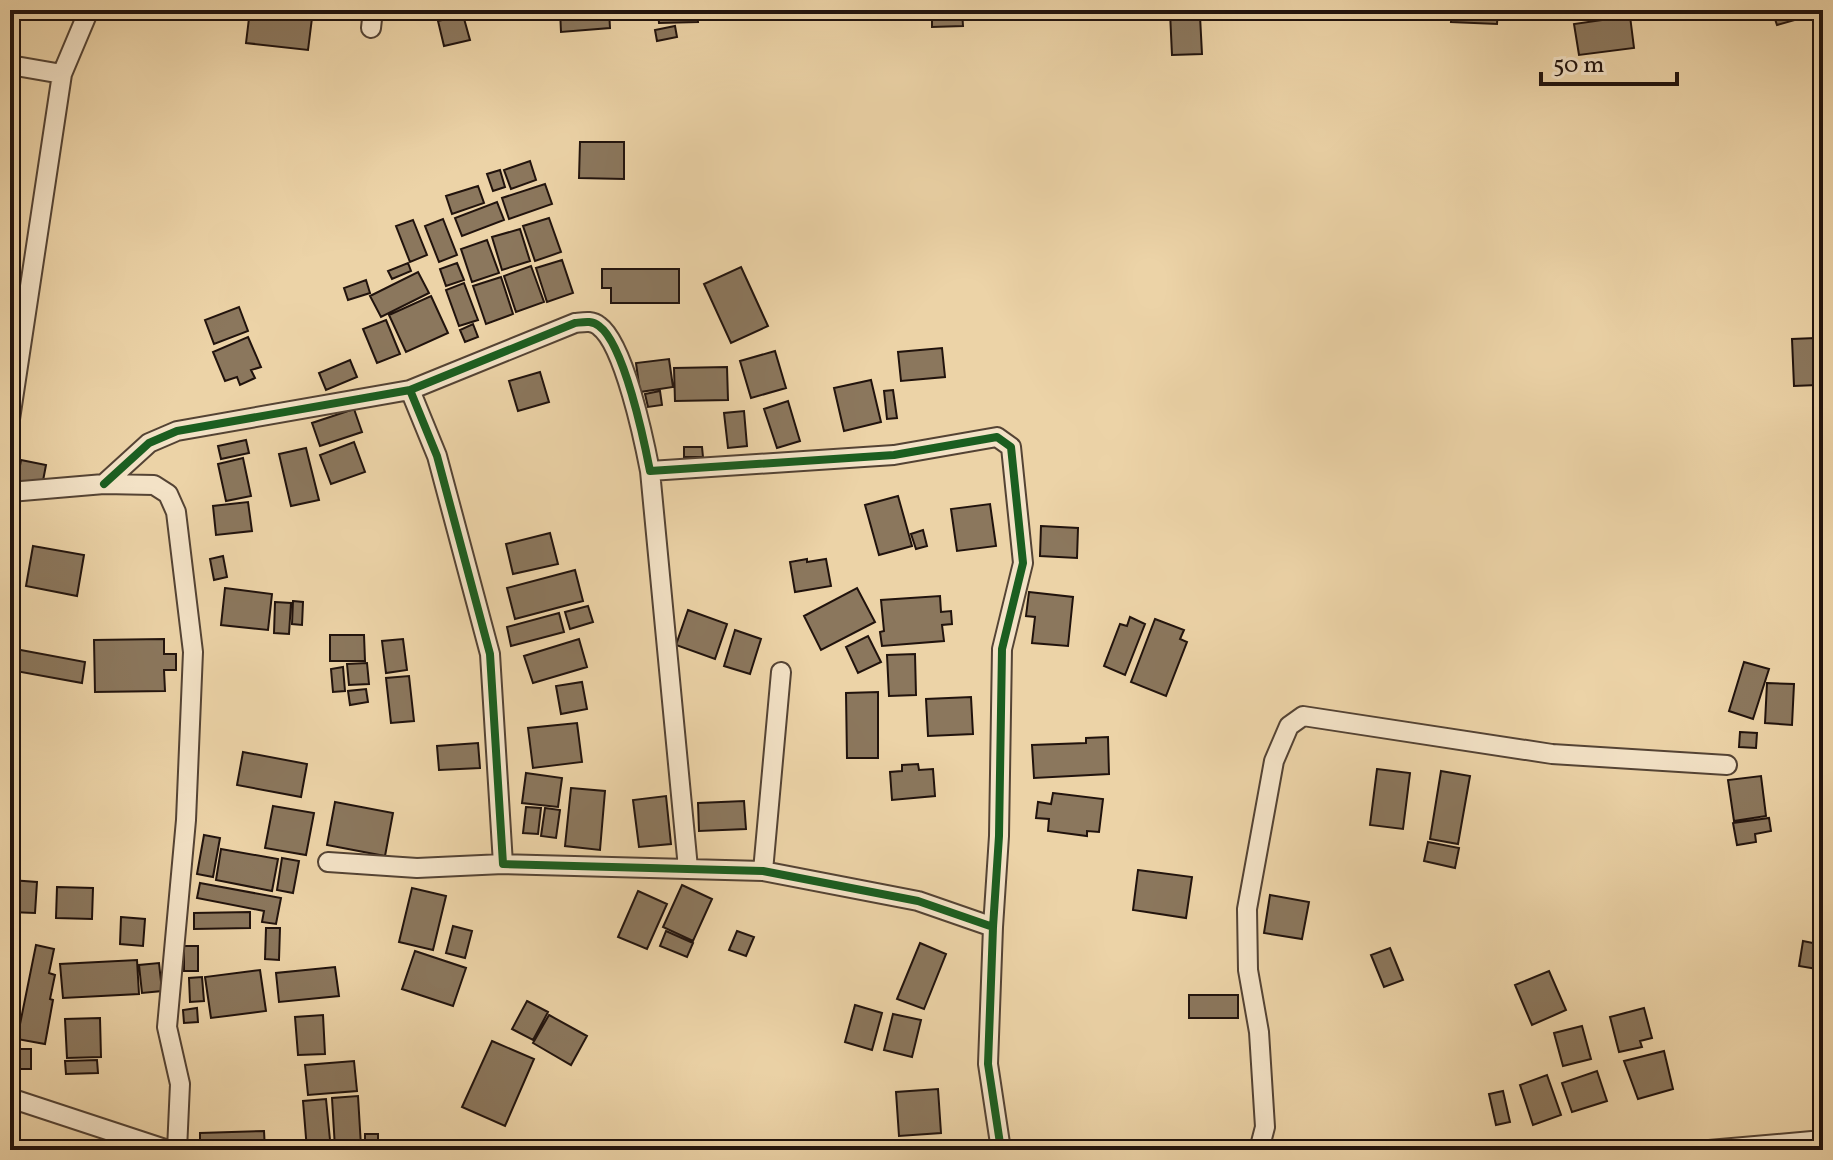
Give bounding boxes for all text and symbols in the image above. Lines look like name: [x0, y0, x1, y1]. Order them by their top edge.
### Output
scale bar: [1541, 36, 1677, 86]
text: 50 m: [1553, 49, 1605, 83]

